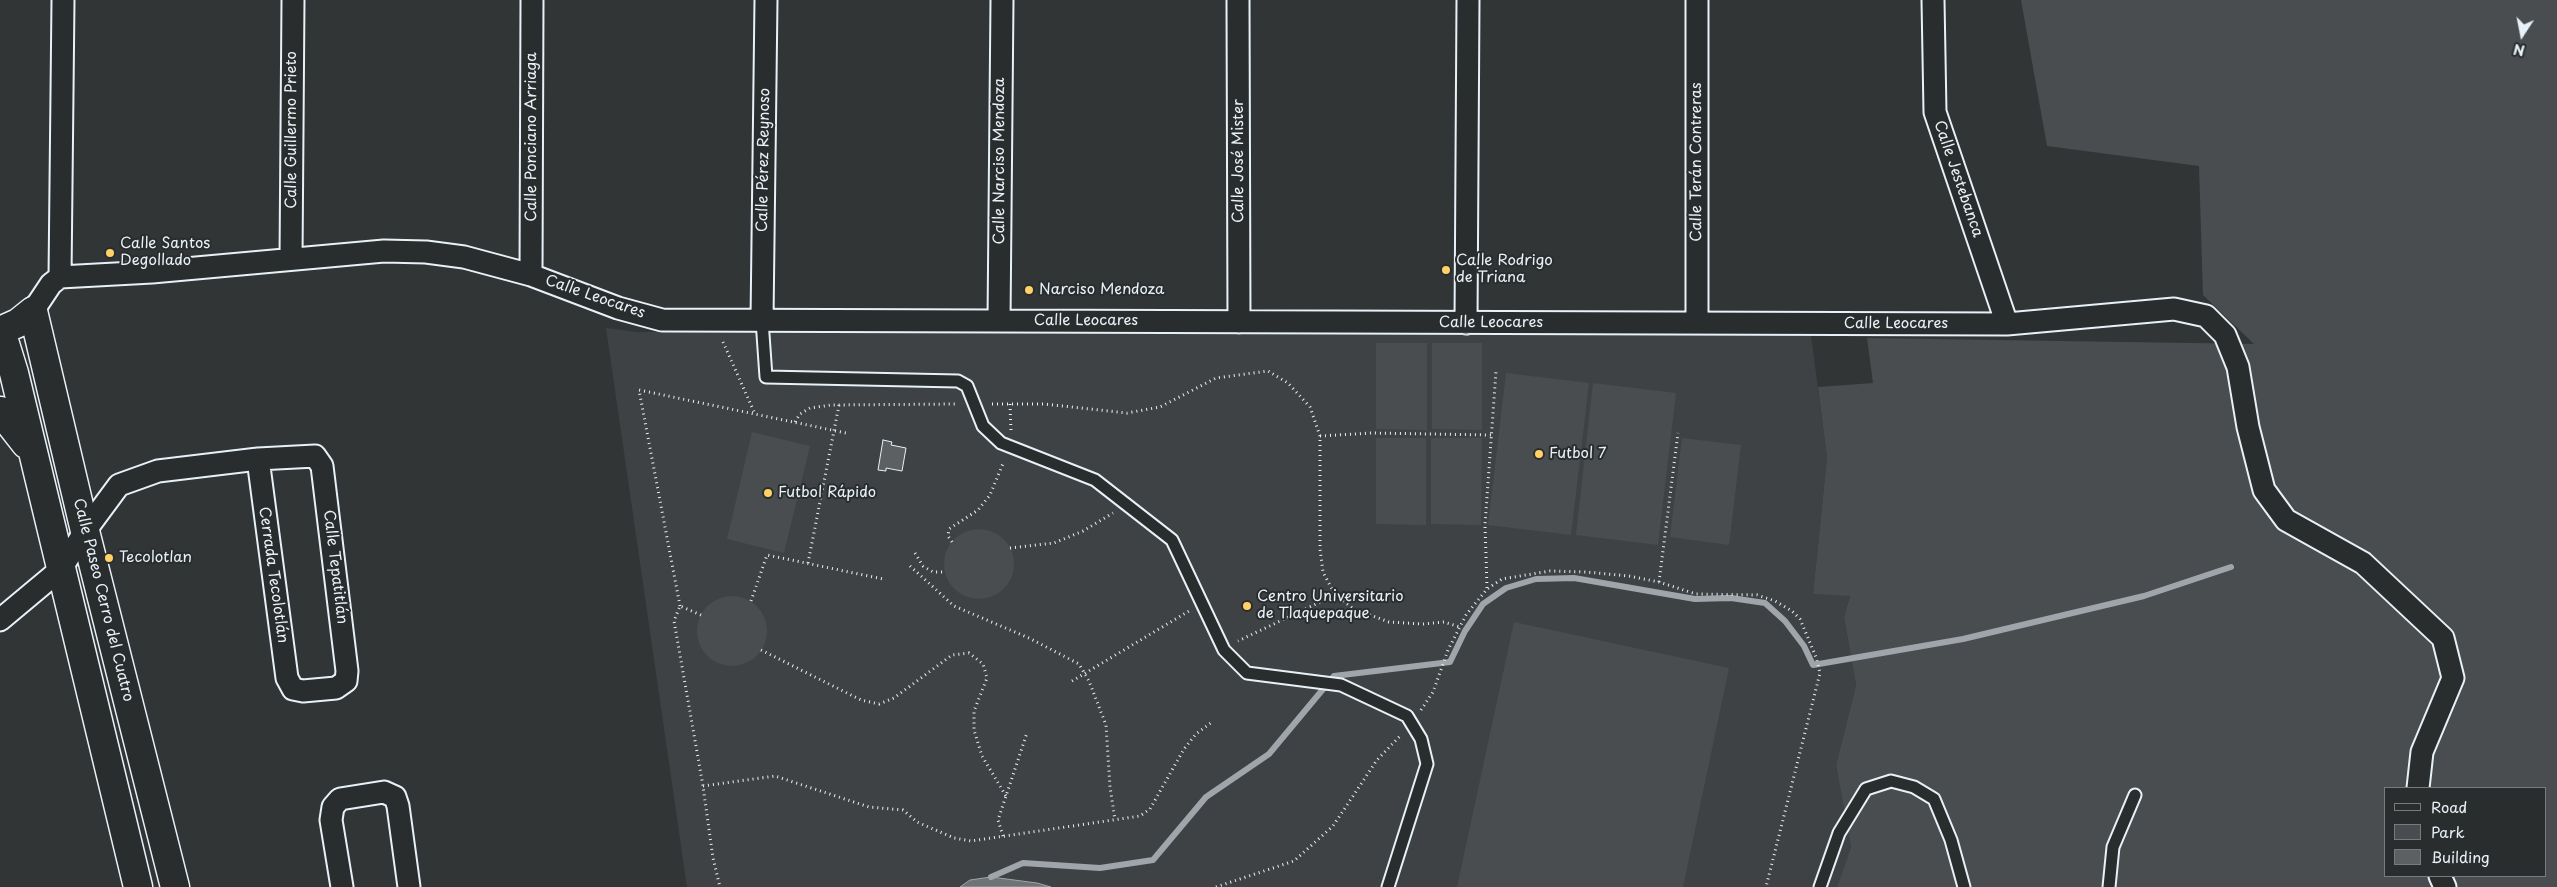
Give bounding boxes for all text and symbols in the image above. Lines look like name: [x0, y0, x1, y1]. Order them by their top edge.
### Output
north arrow: [2497, 10, 2547, 60]
text: N: [2512, 39, 2526, 62]
street label: Calle Guillermo Prieto: [283, 51, 301, 209]
street label: Calle Ponciano Arriaga: [523, 52, 541, 222]
street label: Calle Narciso Mendoza: [991, 78, 1009, 244]
street label: Calle Terán Contreras: [1688, 82, 1706, 242]
street label: Calle Pérez Reynoso: [754, 88, 774, 232]
street label: Calle José Mister: [1230, 99, 1248, 223]
street label: Calle Jestebanca: [1930, 118, 1986, 240]
place label: Calle Santos Degollado: [120, 235, 210, 270]
marker: Calle Santos Degollado: [104, 247, 116, 259]
place label: Calle Rodrigo de Triana: [1456, 252, 1553, 287]
marker: Calle Rodrigo de Triana: [1440, 264, 1452, 276]
street label: Calle Leocares: [543, 272, 647, 322]
place label: Narciso Mendoza: [1039, 281, 1164, 299]
marker: Narciso Mendoza: [1023, 284, 1035, 296]
street label: Calle Leocares: [1034, 312, 1138, 330]
street label: Calle Leocares: [1439, 314, 1543, 332]
street label: Calle Leocares: [1844, 315, 1948, 333]
place label: Futbol 7: [1549, 445, 1606, 463]
marker: Futbol 7: [1533, 448, 1545, 460]
place label: Futbol Rápido: [778, 484, 876, 502]
marker: Futbol Rápido: [762, 487, 774, 499]
street label: Calle Paseo Cerro del Cuatro: [69, 496, 137, 704]
street label: Cerrada Tecolotlán: [255, 506, 291, 644]
street label: Calle Tepatitlán: [319, 509, 351, 625]
place label: Tecolotlan: [119, 549, 192, 567]
marker: Tecolotlan: [103, 552, 115, 564]
place label: Centro Universitario de Tlaquepaque: [1257, 588, 1404, 623]
marker: Centro Universitario de Tlaquepaque: [1241, 600, 1253, 612]
legend: [2384, 787, 2547, 877]
text: Road: [2431, 795, 2467, 818]
text: Park: [2431, 820, 2465, 843]
text: Building: [2431, 845, 2490, 868]

